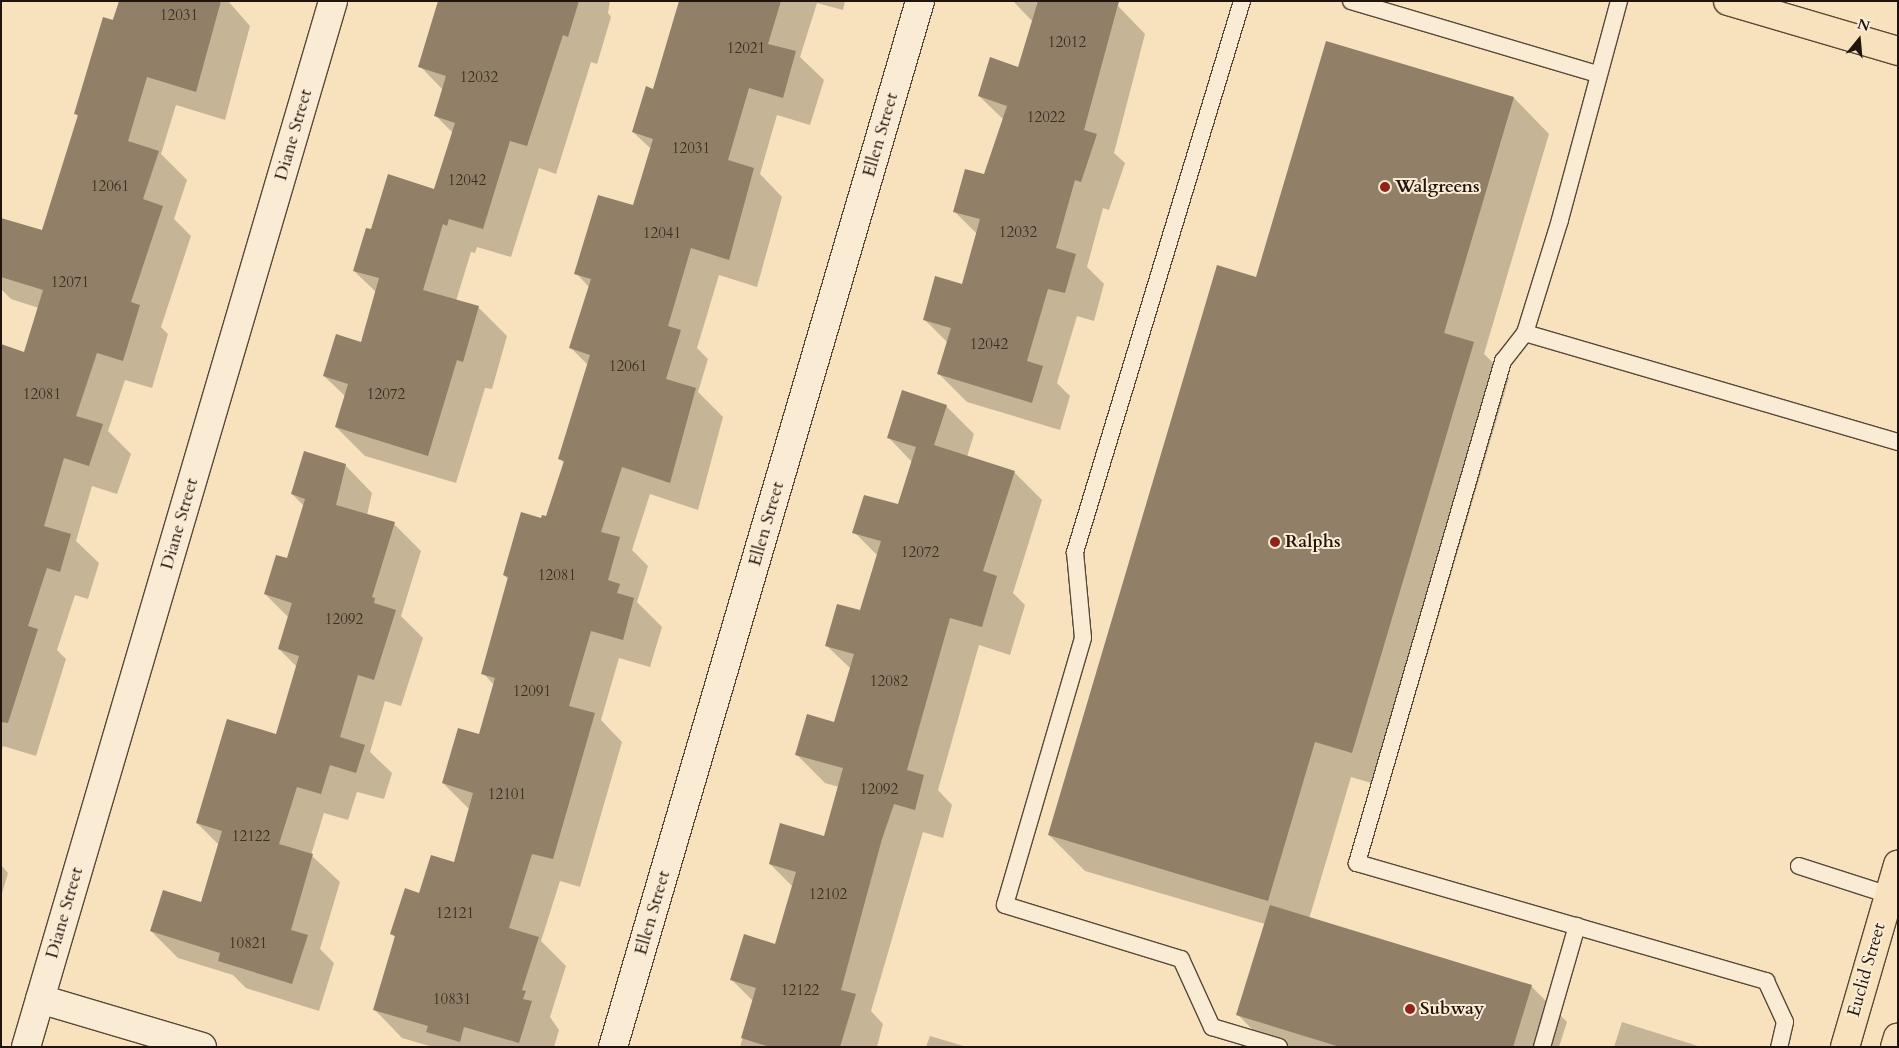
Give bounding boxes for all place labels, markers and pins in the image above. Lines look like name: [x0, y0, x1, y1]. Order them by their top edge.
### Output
place label: Walgreens: [1395, 176, 1480, 198]
marker: Walgreens: [1379, 181, 1391, 193]
place label: Ralphs: [1285, 531, 1341, 553]
marker: Ralphs: [1269, 536, 1281, 548]
place label: Subway: [1420, 998, 1484, 1020]
marker: Subway: [1404, 1003, 1416, 1015]

